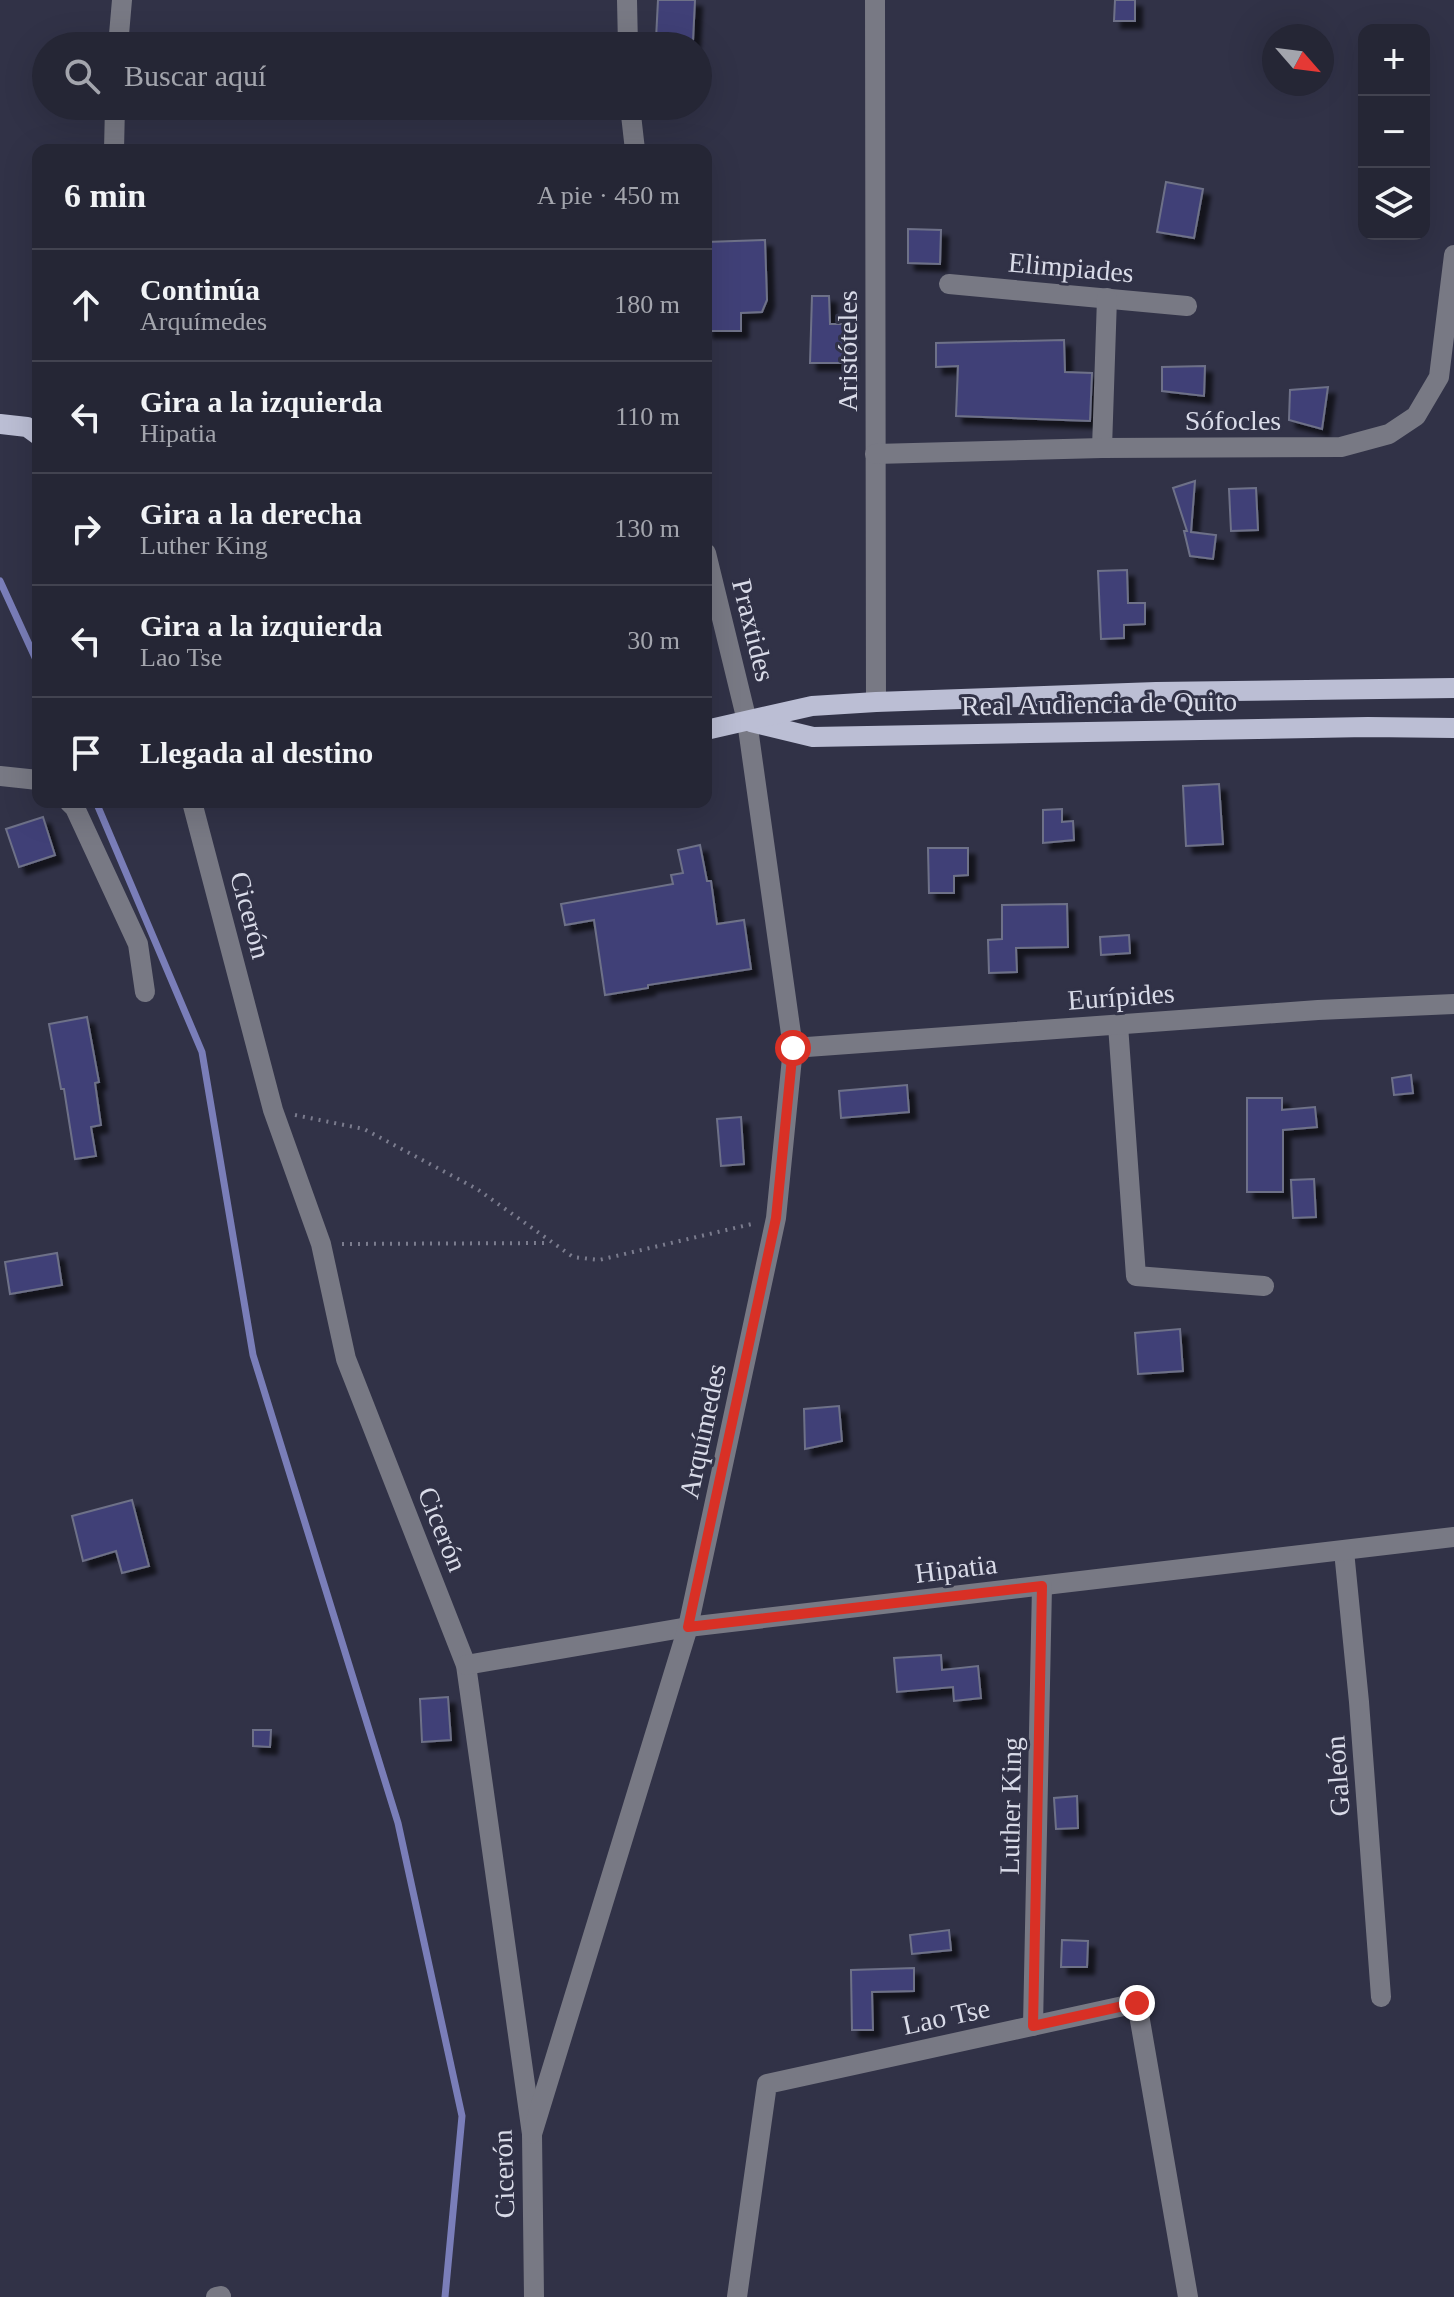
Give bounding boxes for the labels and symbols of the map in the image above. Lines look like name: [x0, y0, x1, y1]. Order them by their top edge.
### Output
north arrow: [1262, 24, 1334, 96]
street label: Elimpiades: [1007, 247, 1135, 288]
street label: Aristóteles: [832, 290, 863, 412]
street label: Sófocles: [1185, 405, 1281, 436]
street label: Praxtides: [726, 576, 781, 684]
street label: Real Audiencia de Quito: [961, 686, 1237, 721]
street label: Cicerón: [224, 868, 277, 962]
street label: Eurípides: [1066, 977, 1176, 1016]
route start: [775, 1030, 811, 1066]
street label: Arquímedes: [673, 1361, 732, 1501]
street label: Cicerón: [412, 1482, 474, 1576]
street label: Hipatia: [913, 1548, 999, 1589]
street label: Galeón: [1319, 1735, 1356, 1817]
street label: Luther King: [994, 1737, 1027, 1875]
route end: [1119, 1985, 1155, 2021]
street label: Lao Tse: [900, 1992, 993, 2041]
street label: Cicerón: [486, 2129, 521, 2219]

